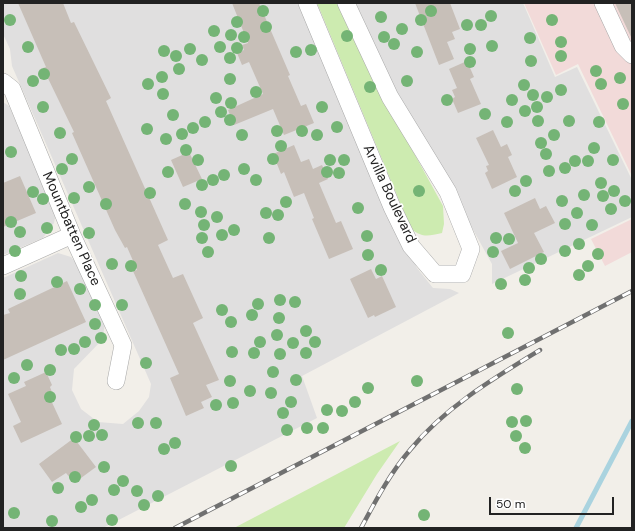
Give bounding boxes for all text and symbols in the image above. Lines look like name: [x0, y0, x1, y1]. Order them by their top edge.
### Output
street label: Arvilla Boulevard: [359, 142, 419, 246]
street label: Mountbatten Place: [38, 169, 104, 289]
scale bar: [491, 489, 616, 515]
text: 50 m: [496, 496, 525, 512]

